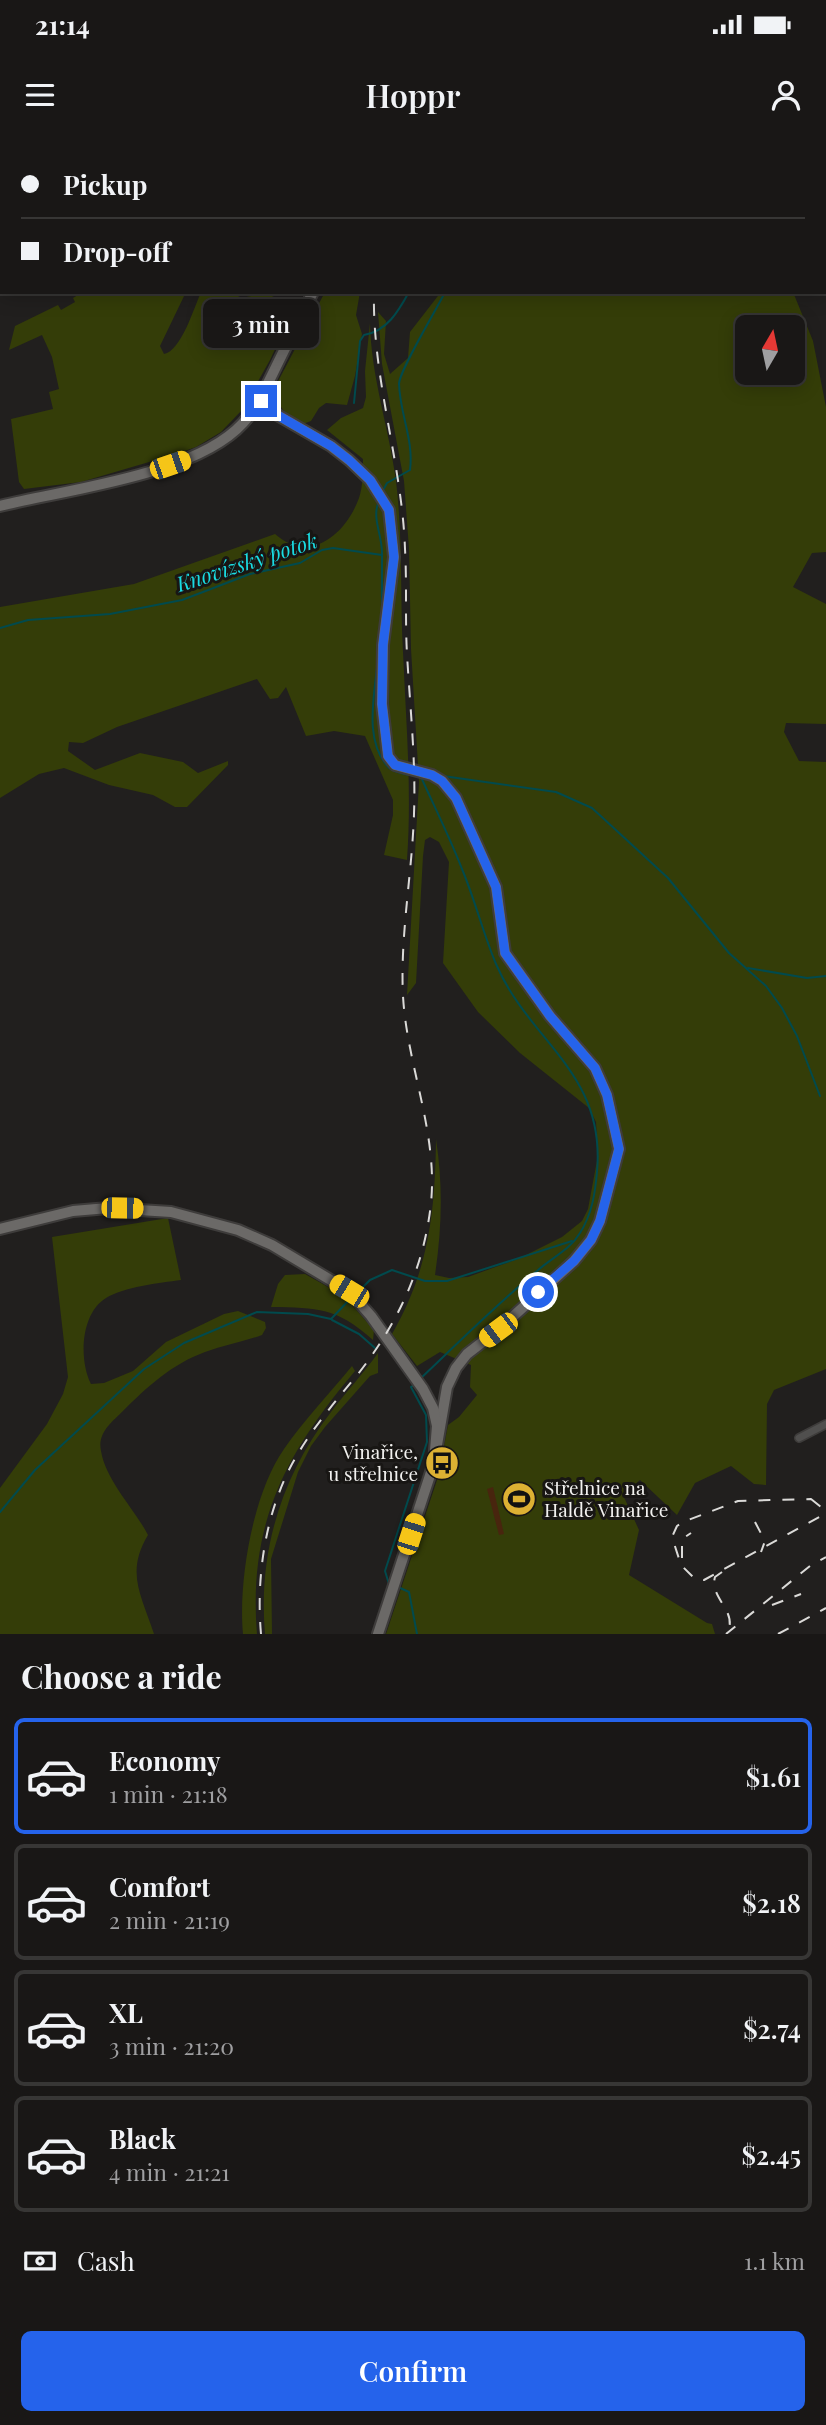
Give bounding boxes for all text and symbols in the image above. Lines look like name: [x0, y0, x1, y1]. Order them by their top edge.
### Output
text: 21:14: [35, 7, 90, 42]
text: Hoppr: [365, 73, 461, 116]
icon: menu: [21, 76, 59, 114]
icon: person: [767, 76, 805, 114]
text: Pickup: [63, 167, 147, 202]
text: Drop-off: [63, 234, 170, 269]
callout: 3 min: [203, 300, 319, 348]
text: 3 min: [232, 308, 290, 339]
north arrow: [735, 315, 805, 385]
map controls: [735, 315, 805, 385]
route end: [245, 385, 277, 417]
car: [147, 448, 194, 482]
water label: Knovízský potok: [171, 525, 321, 597]
car: [101, 1197, 144, 1219]
car: [326, 1271, 373, 1311]
route start: [522, 1276, 554, 1308]
car: [475, 1309, 522, 1351]
place label: Vinařice, u střelnice: [328, 1438, 418, 1486]
bus stop icon: Vinařice, u střelnice: [423, 1444, 461, 1482]
place label: Střelnice na Haldě Vinařice: [544, 1474, 668, 1522]
sports icon: Střelnice na Haldě Vinařice: [500, 1480, 538, 1518]
car: [395, 1511, 428, 1557]
text: Choose a ride: [21, 1654, 222, 1697]
text: Economy: [109, 1743, 220, 1778]
icon: car: [25, 1745, 88, 1808]
text: $1.61: [746, 1759, 801, 1794]
text: 1 min · 21:18: [109, 1778, 228, 1809]
text: Comfort: [109, 1869, 210, 1904]
icon: car: [25, 1871, 88, 1934]
text: $2.18: [742, 1885, 801, 1920]
text: 2 min · 21:19: [109, 1904, 230, 1935]
text: XL: [109, 1995, 143, 2030]
icon: car: [25, 1997, 88, 2060]
text: $2.74: [743, 2011, 801, 2046]
text: 3 min · 21:20: [109, 2030, 234, 2061]
text: Black: [109, 2121, 176, 2156]
icon: car: [25, 2123, 88, 2186]
text: $2.45: [741, 2137, 801, 2172]
text: 4 min · 21:21: [109, 2156, 230, 2187]
icon: cash: [21, 2242, 59, 2280]
text: Cash: [77, 2243, 135, 2278]
text: 1.1 km: [744, 2245, 805, 2276]
button: Confirm: [21, 2331, 805, 2411]

